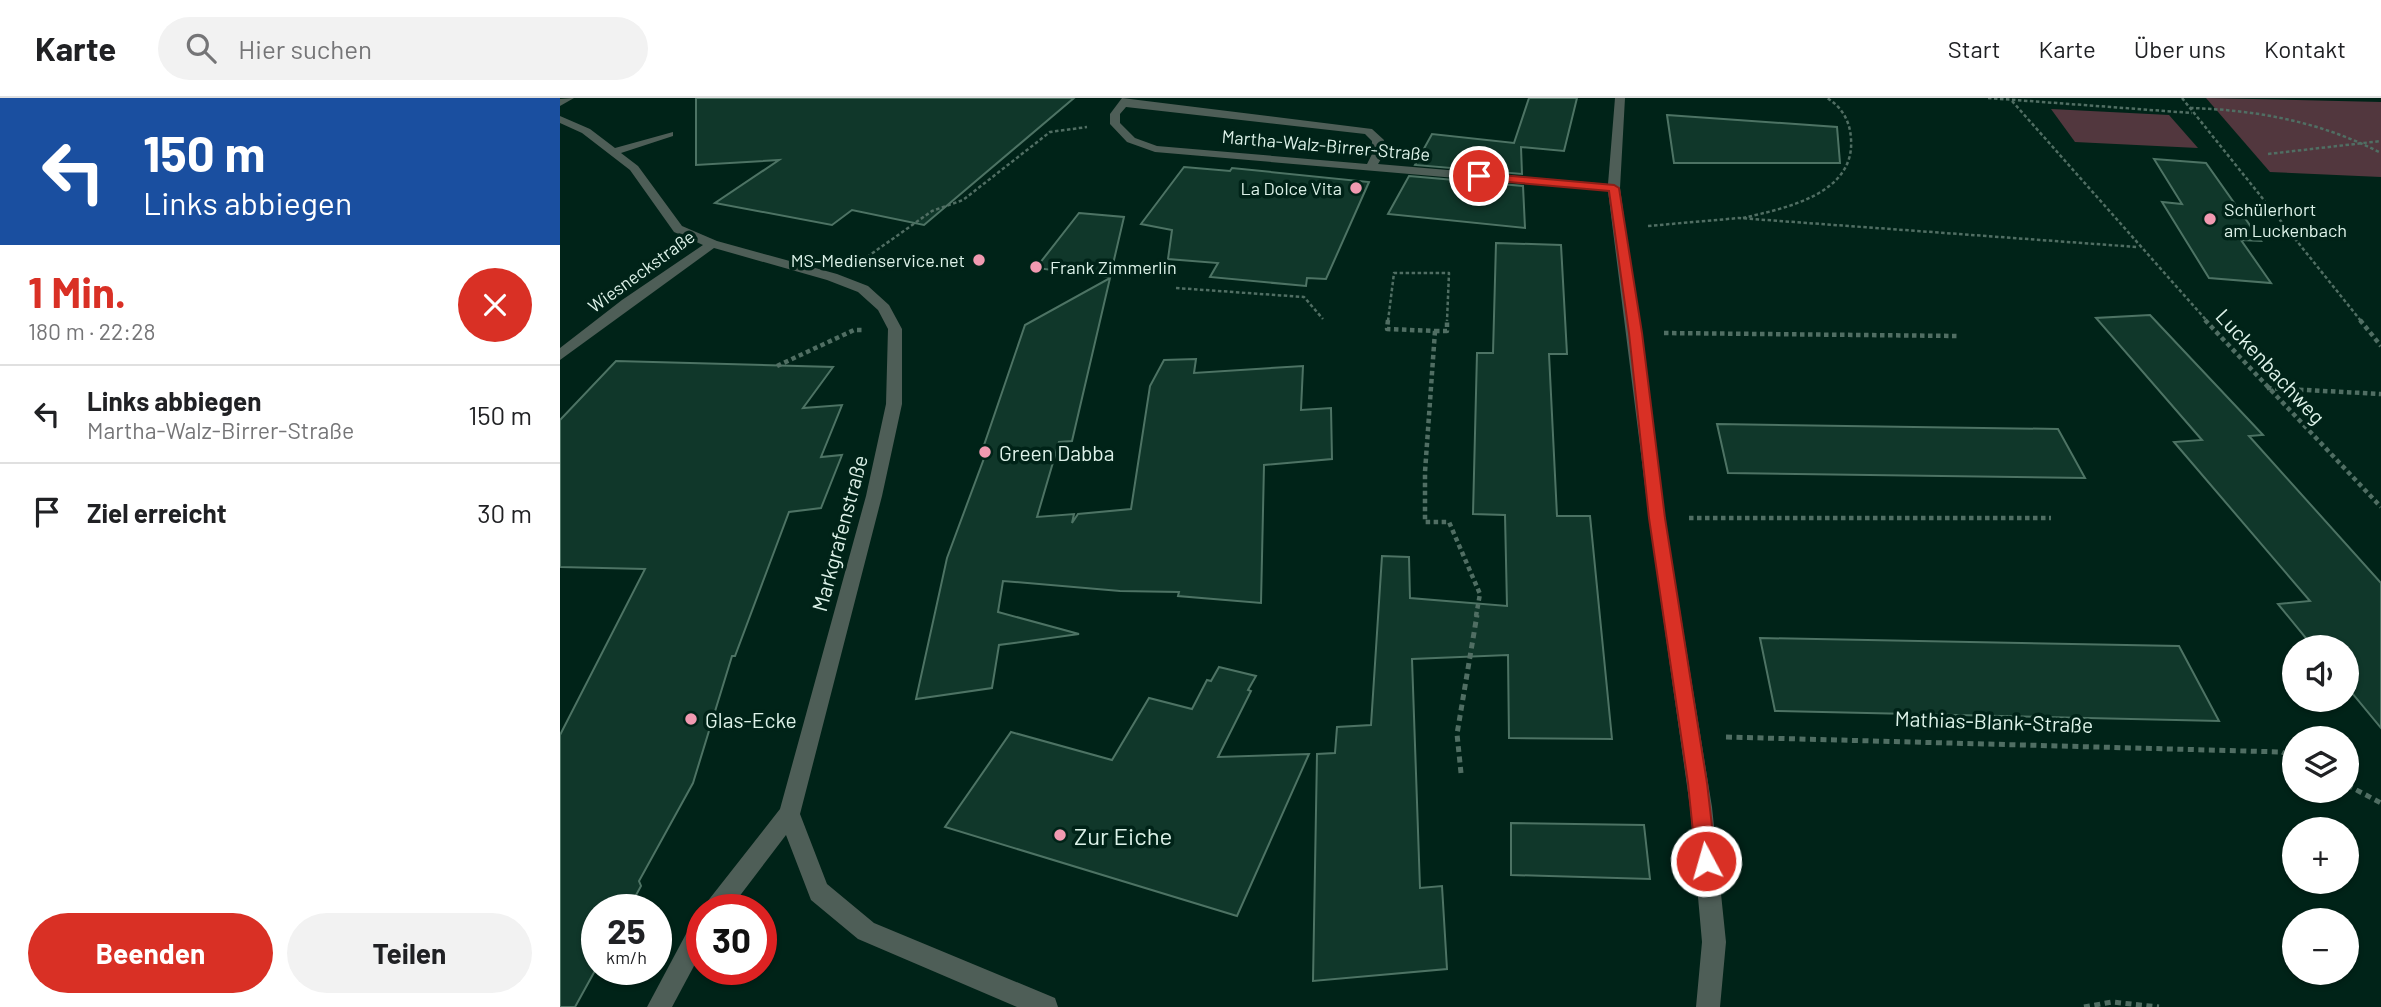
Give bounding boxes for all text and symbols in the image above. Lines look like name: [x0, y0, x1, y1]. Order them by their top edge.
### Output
search box: [158, 17, 648, 80]
text: Karte: [35, 28, 116, 68]
icon: search: [182, 29, 220, 67]
text: Hier suchen: [238, 33, 372, 64]
text: Start: [1948, 34, 2001, 63]
text: Karte: [2039, 34, 2096, 63]
text: Über uns: [2134, 34, 2226, 63]
text: Kontakt: [2264, 34, 2346, 63]
text: 150 m: [143, 123, 265, 182]
street label: Martha-Walz-Birrer-Straße: [1221, 125, 1431, 165]
icon: left: [28, 126, 119, 217]
pin: [1449, 146, 1509, 206]
icon: arrive: [1460, 157, 1498, 195]
place label: La Dolce Vita: [1240, 177, 1342, 199]
marker: La Dolce Vita: [1348, 180, 1364, 196]
text: Links abbiegen: [143, 183, 352, 221]
place label: Schülerhort am Luckenbach: [2224, 198, 2347, 241]
marker: Schülerhort am Luckenbach: [2202, 211, 2218, 227]
street label: Wiesneckstraße: [583, 225, 699, 317]
place label: MS-Medienservice.net: [791, 249, 965, 271]
marker: MS-Medienservice.net: [971, 252, 987, 268]
place label: Frank Zimmerlin: [1050, 256, 1177, 278]
marker: Frank Zimmerlin: [1028, 259, 1044, 275]
text: 1 Min.: [28, 266, 126, 316]
button: close: [458, 268, 532, 342]
street label: Luckenbachweg: [2211, 303, 2331, 429]
text: 180 m · 22:28: [28, 317, 155, 345]
text: Links abbiegen: [87, 385, 261, 416]
icon: left: [28, 395, 66, 433]
text: 150 m: [468, 399, 532, 430]
text: Martha-Walz-Birrer-Straße: [87, 416, 354, 444]
place label: Green Dabba: [999, 440, 1115, 465]
marker: Green Dabba: [977, 444, 993, 460]
street label: Markgrafenstraße: [806, 452, 872, 614]
icon: arrive: [28, 493, 66, 531]
text: Ziel erreicht: [87, 497, 227, 528]
text: 30 m: [477, 497, 532, 528]
map controls: [2282, 635, 2359, 985]
button: sound: [2282, 635, 2359, 712]
street label: Mathias-Blank-Straße: [1894, 705, 2094, 737]
place label: Glas-Ecke: [705, 707, 797, 732]
marker: Glas-Ecke: [683, 711, 699, 727]
button: layers: [2282, 726, 2359, 803]
button: +: [2282, 817, 2359, 894]
place label: Zur Eiche: [1074, 821, 1172, 850]
position arrow: [1669, 824, 1743, 898]
marker: Zur Eiche: [1052, 827, 1068, 843]
speed limit sign: 30: [686, 894, 777, 985]
button: −: [2282, 908, 2359, 985]
text: 25: [607, 909, 646, 951]
button: Beenden: [28, 913, 273, 993]
button: Teilen: [287, 913, 532, 993]
text: km/h: [606, 946, 647, 968]

